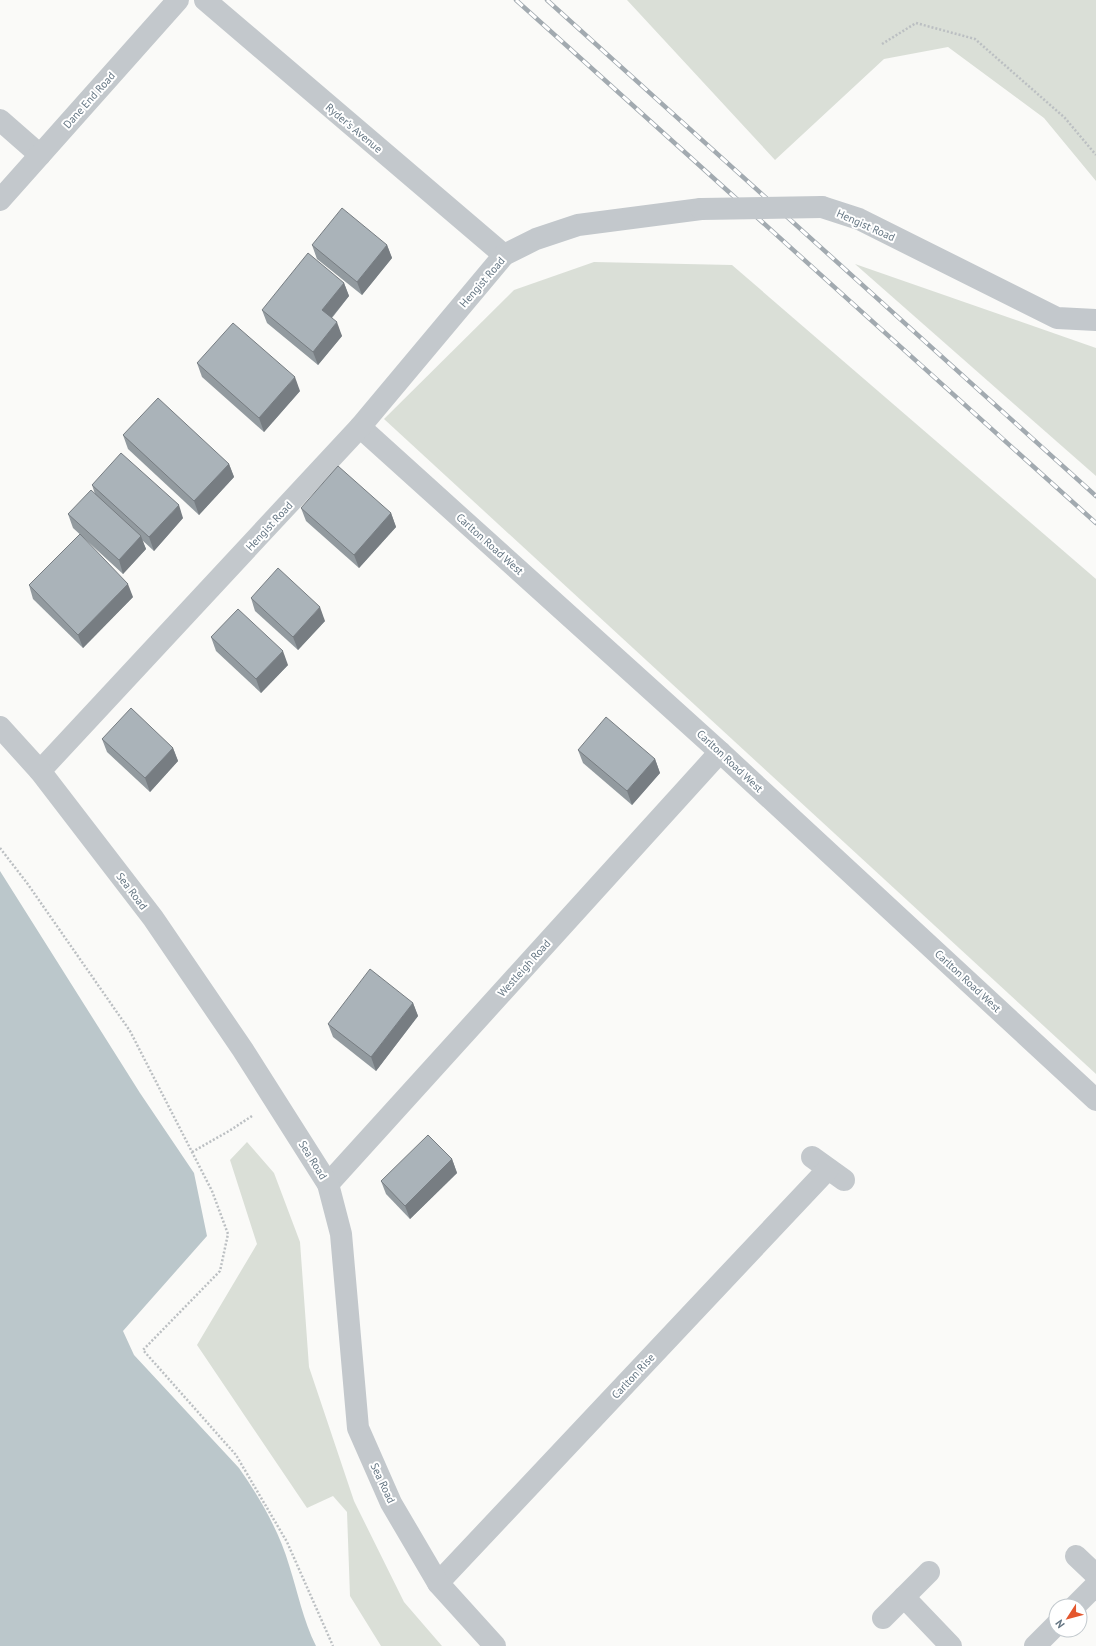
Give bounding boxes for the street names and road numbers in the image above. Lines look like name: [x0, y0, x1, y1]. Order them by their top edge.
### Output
street label: Dane End Road: [60, 69, 118, 131]
street label: Ryder's Avenue: [323, 100, 386, 156]
street label: Hengist Road: [835, 206, 897, 244]
street label: Hengist Road: [456, 254, 508, 310]
street label: Hengist Road: [243, 498, 295, 554]
street label: Carlton Road West: [454, 510, 527, 578]
street label: Carlton Road West: [694, 727, 766, 795]
street label: Sea Road: [113, 870, 151, 912]
street label: Westleigh Road: [495, 936, 554, 1000]
street label: Carlton Road West: [932, 947, 1004, 1015]
street label: Sea Road: [296, 1138, 330, 1182]
street label: Carlton Rise: [609, 1350, 658, 1401]
street label: Sea Road: [368, 1461, 398, 1506]

